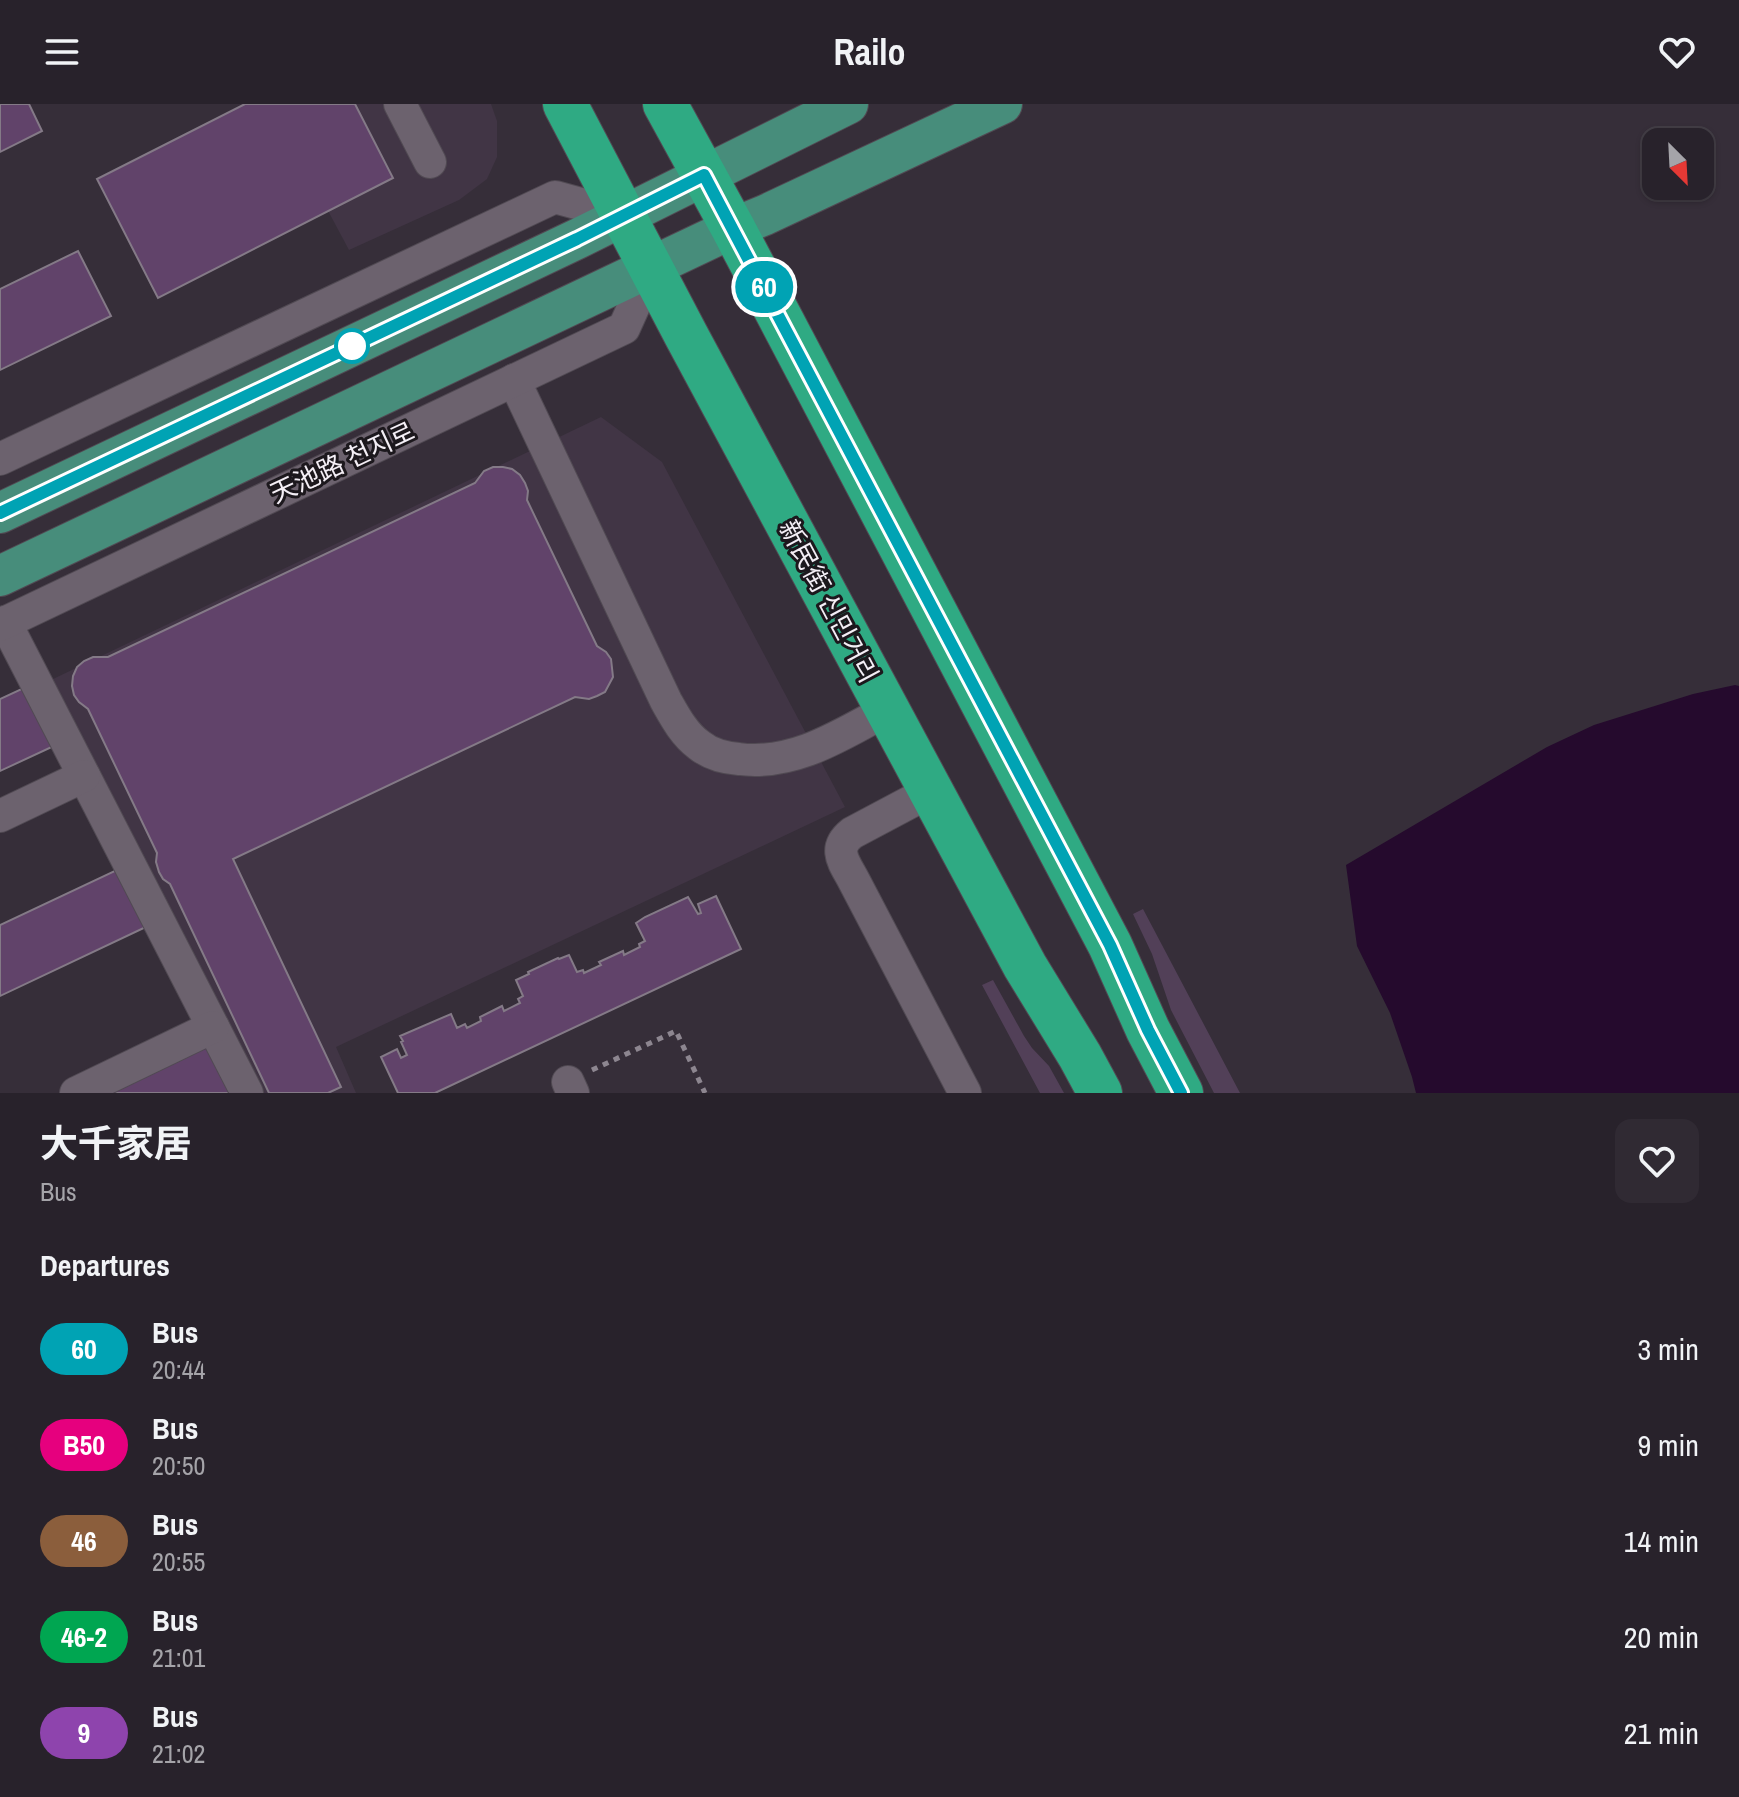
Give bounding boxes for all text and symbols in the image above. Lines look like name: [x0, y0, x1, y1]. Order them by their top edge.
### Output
text: Railo: [833, 28, 906, 76]
icon: menu: [40, 30, 84, 74]
icon: heart: [1655, 30, 1699, 74]
north arrow: [1642, 128, 1714, 200]
map controls: [1642, 128, 1714, 200]
line badge: 60: [728, 261, 800, 313]
text: 60: [751, 268, 777, 306]
unlabelled marker: [335, 329, 369, 363]
street label: 天池路 천지로: [264, 413, 420, 511]
street label: 新民街 신민거리: [771, 513, 887, 689]
text: 大千家居: [40, 1118, 192, 1169]
button: heart: [1615, 1119, 1699, 1203]
text: Bus: [40, 1174, 77, 1209]
text: Departures: [40, 1245, 170, 1285]
text: Bus: [152, 1312, 198, 1352]
text: 3 min: [1637, 1329, 1699, 1369]
text: 60: [71, 1330, 97, 1368]
text: 20:44: [152, 1352, 205, 1387]
text: Bus: [152, 1408, 198, 1448]
text: 9 min: [1637, 1425, 1699, 1465]
text: B50: [63, 1426, 105, 1464]
text: 20:50: [152, 1448, 205, 1483]
text: Bus: [152, 1504, 198, 1544]
text: 14 min: [1624, 1521, 1699, 1561]
text: 46: [71, 1522, 97, 1560]
text: 20:55: [152, 1544, 205, 1579]
text: Bus: [152, 1600, 198, 1640]
text: 20 min: [1624, 1617, 1699, 1657]
text: 46-2: [61, 1618, 107, 1656]
text: 21:01: [152, 1640, 205, 1675]
text: Bus: [152, 1696, 198, 1736]
text: 21 min: [1624, 1713, 1699, 1753]
text: 9: [78, 1714, 90, 1752]
text: 21:02: [152, 1736, 205, 1771]

